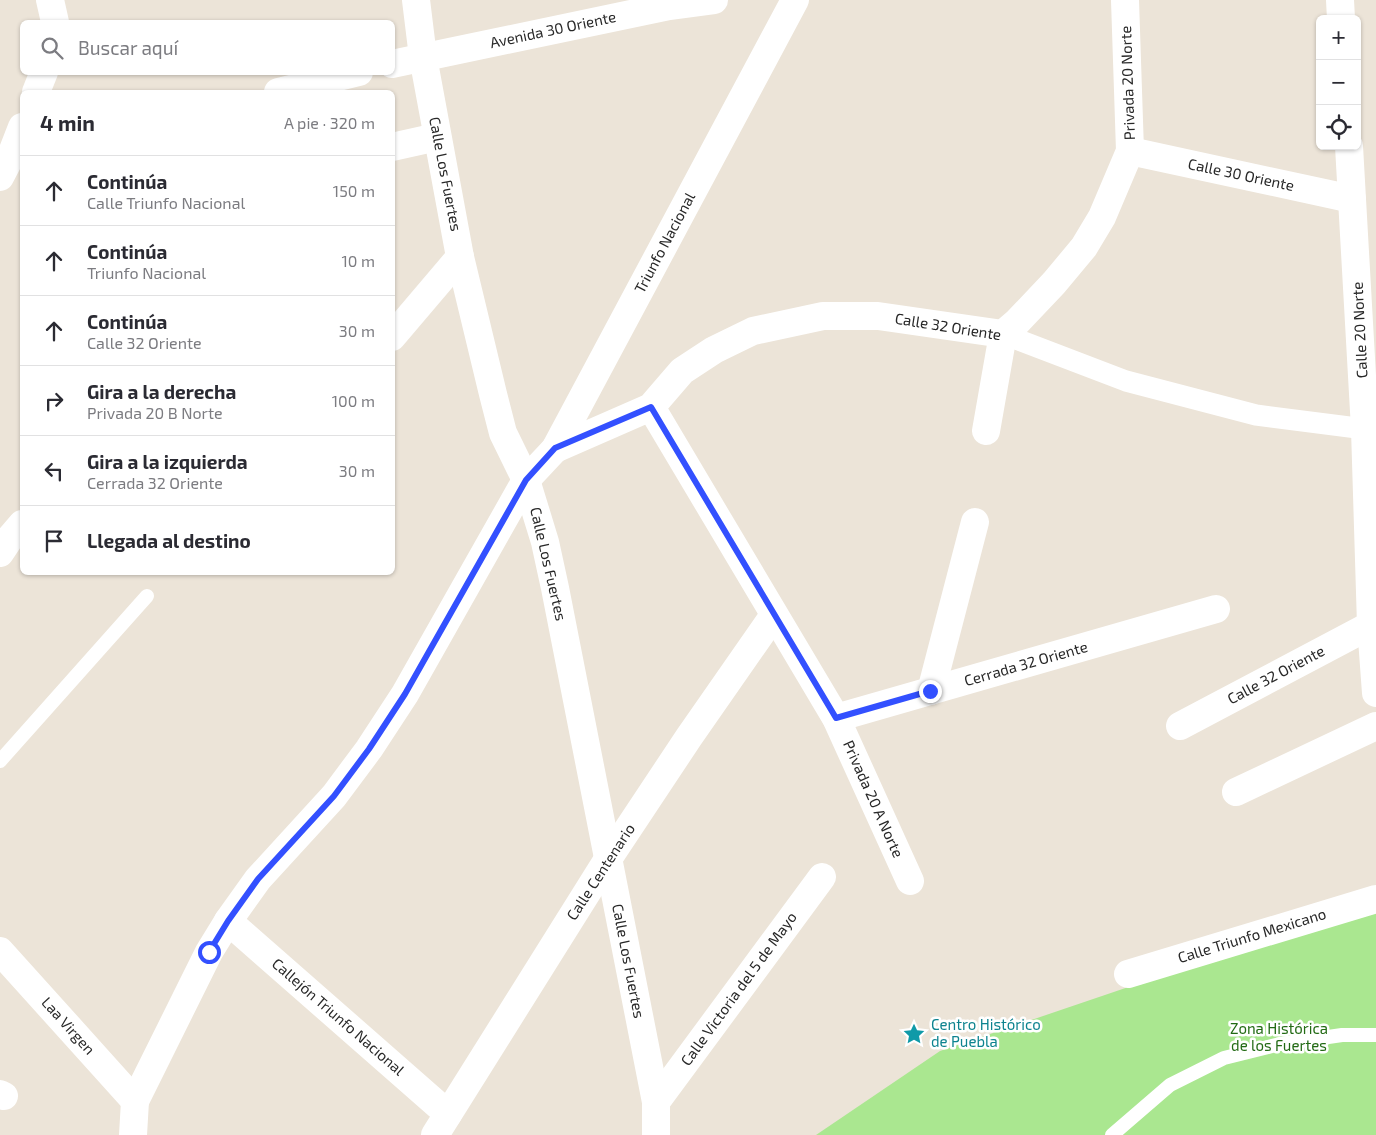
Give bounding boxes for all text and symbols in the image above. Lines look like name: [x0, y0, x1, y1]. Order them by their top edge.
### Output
street label: Avenida 30 Oriente: [488, 7, 618, 51]
map controls: [1316, 15, 1361, 150]
button: +: [1316, 15, 1361, 60]
search box: [20, 20, 395, 75]
street label: Privada 20 Norte: [1116, 25, 1138, 141]
icon: search: [38, 34, 66, 62]
text: Buscar aquí: [78, 36, 178, 59]
button: −: [1316, 60, 1361, 105]
button: locate: [1316, 105, 1361, 150]
text: 4 min: [40, 110, 95, 135]
text: A pie · 320 m: [284, 113, 375, 132]
street label: Calle Los Fuertes: [426, 115, 466, 233]
street label: Calle 30 Oriente: [1186, 154, 1296, 194]
text: Continúa: [87, 170, 167, 193]
icon: ahead: [40, 177, 68, 205]
text: 150 m: [333, 181, 375, 200]
street label: Triunfo Nacional: [630, 189, 699, 296]
text: Calle Triunfo Nacional: [87, 193, 245, 212]
text: Continúa: [87, 240, 167, 263]
icon: ahead: [40, 247, 68, 275]
text: 10 m: [341, 251, 375, 270]
text: Triunfo Nacional: [87, 263, 206, 282]
street label: Calle 20 Norte: [1347, 281, 1371, 379]
street label: Calle 32 Oriente: [894, 309, 1003, 343]
text: Continúa: [87, 310, 167, 333]
icon: ahead: [40, 317, 68, 345]
text: 30 m: [339, 321, 375, 340]
text: Calle 32 Oriente: [87, 333, 202, 352]
text: Gira a la derecha: [87, 380, 236, 403]
icon: right: [40, 387, 68, 415]
text: 100 m: [332, 391, 375, 410]
text: Privada 20 B Norte: [87, 403, 223, 422]
text: Gira a la izquierda: [87, 450, 248, 473]
icon: left: [40, 457, 68, 485]
text: 30 m: [339, 461, 375, 480]
text: Cerrada 32 Oriente: [87, 473, 223, 492]
street label: Calle Los Fuertes: [527, 505, 571, 622]
icon: arrive: [40, 527, 68, 555]
text: Llegada al destino: [87, 529, 251, 552]
street label: Cerrada 32 Oriente: [962, 637, 1089, 689]
street label: Calle 32 Oriente: [1224, 641, 1327, 707]
route end: [919, 680, 942, 703]
street label: Privada 20 A Norte: [840, 737, 908, 860]
street label: Calle Centenario: [562, 820, 638, 923]
street label: Calle Los Fuertes: [609, 902, 649, 1020]
street label: Calle Triunfo Mexicano: [1175, 904, 1328, 966]
street label: Calle Victoria del 5 de Mayo: [676, 908, 800, 1069]
route start: [198, 941, 221, 964]
street label: Callejón Triunfo Nacional: [268, 954, 409, 1080]
street label: Laa Virgen: [38, 993, 99, 1058]
place label: Centro Histórico de Puebla: [931, 1015, 1041, 1050]
park label: Zona Histórica de los Fuertes: [1230, 1019, 1328, 1054]
place icon: Centro Histórico de Puebla: [901, 1021, 927, 1047]

